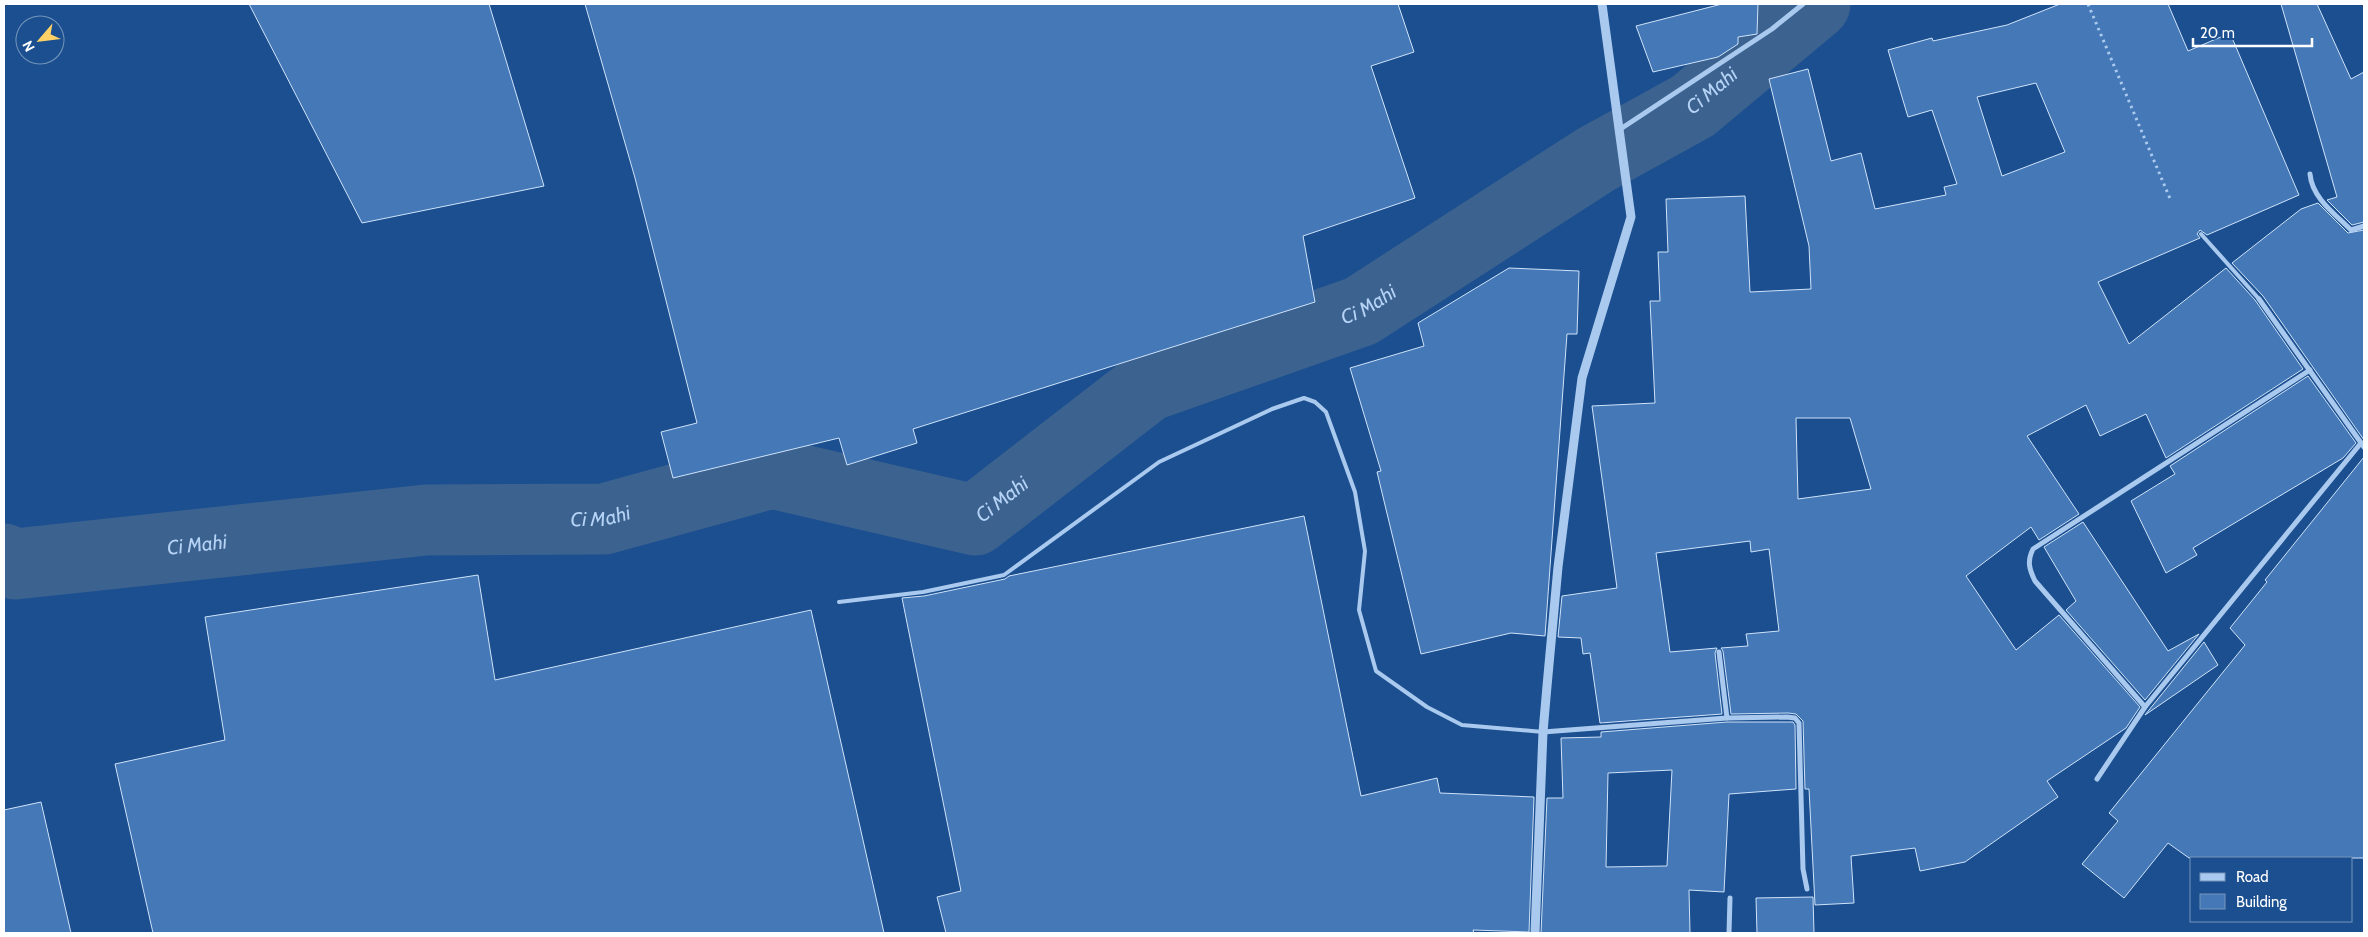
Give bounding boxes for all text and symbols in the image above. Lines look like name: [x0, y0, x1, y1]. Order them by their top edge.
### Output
north arrow: [15, 15, 65, 65]
scale bar: [2193, 15, 2312, 47]
text: 20 m: [2200, 24, 2235, 42]
text: N: [18, 38, 39, 55]
water label: Ci Mahi: [1682, 62, 1743, 119]
water label: Ci Mahi: [1337, 279, 1401, 329]
water label: Ci Mahi: [971, 471, 1034, 527]
water label: Ci Mahi: [570, 500, 634, 531]
water label: Ci Mahi: [166, 529, 229, 560]
legend: [2190, 857, 2353, 922]
text: Road: [2236, 868, 2269, 886]
text: Building: [2236, 893, 2287, 911]

